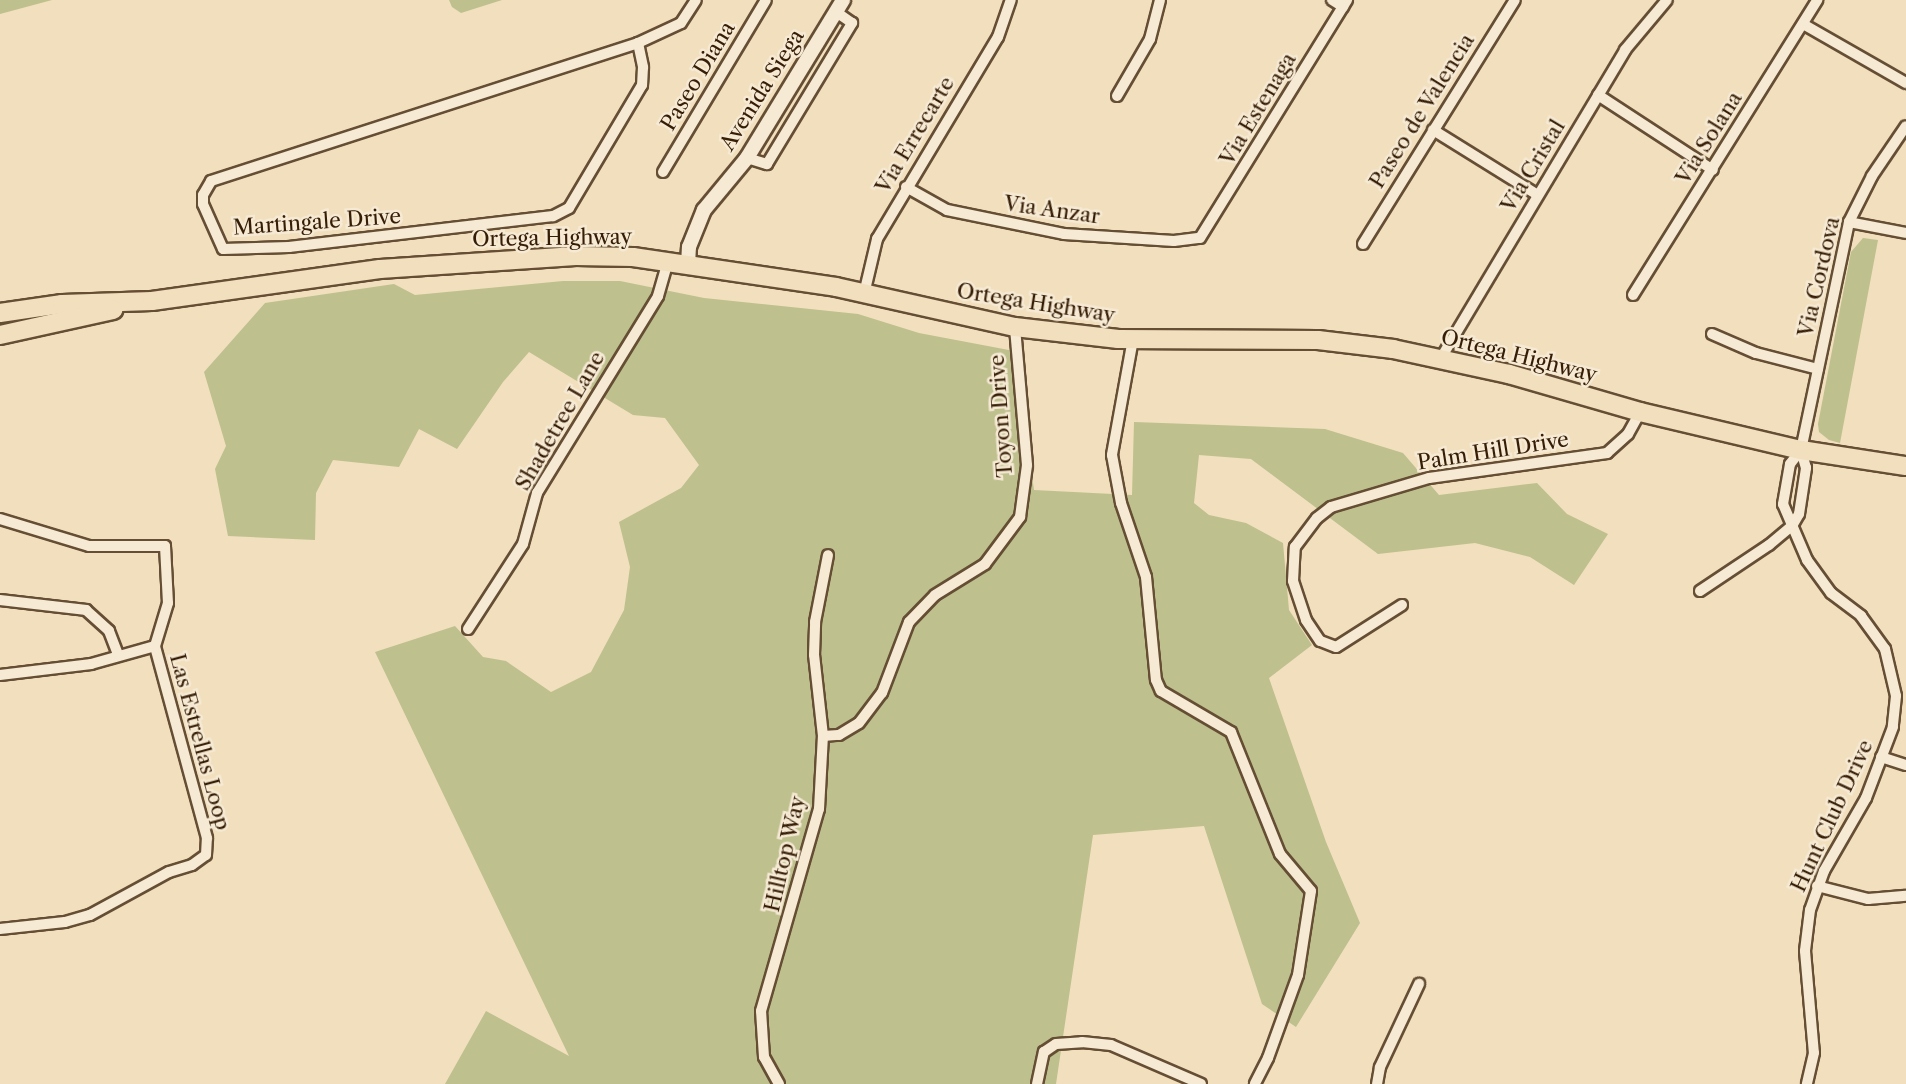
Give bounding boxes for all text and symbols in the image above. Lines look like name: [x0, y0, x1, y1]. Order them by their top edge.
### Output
street label: Paseo Diana: [656, 17, 740, 135]
street label: Avenida Siega: [715, 25, 809, 155]
street label: Paseo de Valencia: [1364, 29, 1480, 193]
street label: Via Estenaga: [1214, 48, 1302, 170]
street label: Via Errecarte: [870, 72, 960, 198]
street label: Via Solana: [1670, 87, 1748, 189]
street label: Via Cristal: [1496, 115, 1570, 217]
street label: Via Anzar: [1002, 191, 1102, 229]
street label: Martingale Drive: [232, 204, 402, 240]
street label: Via Cordova: [1793, 214, 1845, 340]
street label: Ortega Highway: [472, 224, 632, 252]
street label: Ortega Highway: [955, 278, 1117, 328]
street label: Ortega Highway: [1438, 324, 1600, 388]
street label: Shadetree Lane: [510, 347, 610, 495]
street label: Toyon Drive: [984, 354, 1018, 478]
street label: Palm Hill Drive: [1415, 427, 1571, 475]
street label: Las Estrellas Loop: [164, 651, 236, 833]
street label: Hunt Club Drive: [1786, 736, 1878, 896]
street label: Hilltop Way: [759, 793, 811, 915]

